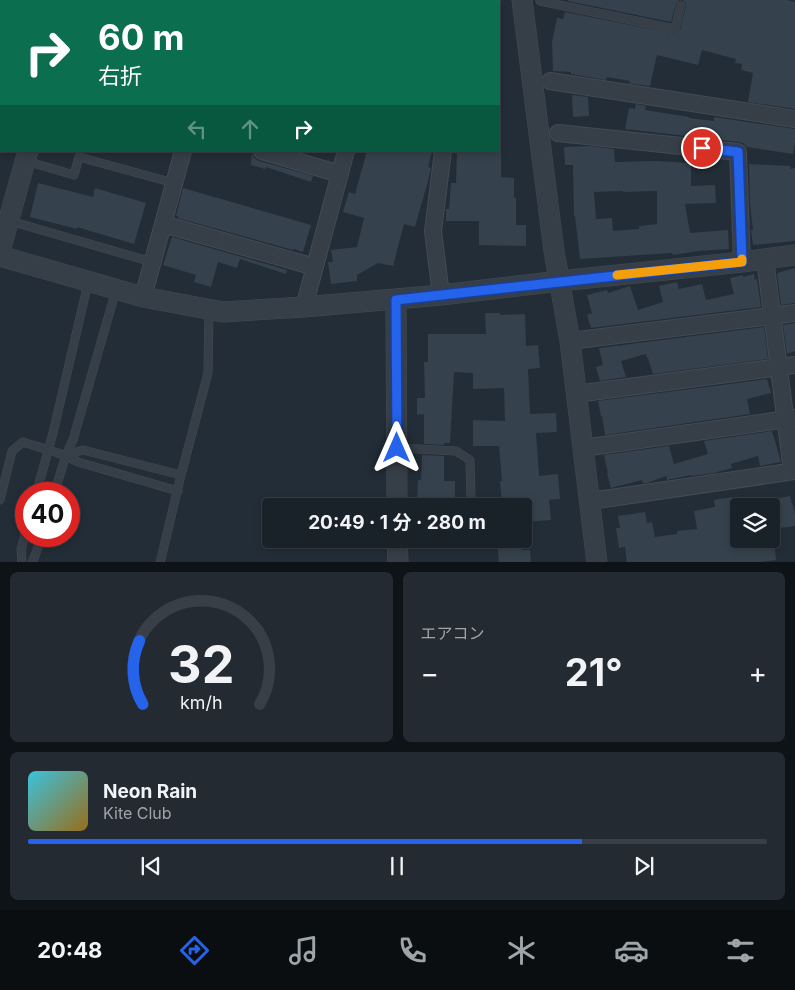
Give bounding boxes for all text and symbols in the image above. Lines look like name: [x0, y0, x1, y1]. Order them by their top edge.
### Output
text: 60 m: [98, 16, 185, 58]
icon: right: [15, 20, 80, 85]
text: 右折: [98, 63, 142, 89]
icon: left: [183, 115, 211, 143]
icon: ahead: [236, 115, 264, 143]
icon: right: [289, 115, 317, 143]
pin: [681, 127, 723, 169]
icon: arrive: [688, 134, 716, 162]
position arrow: [370, 421, 422, 473]
speed limit sign: 40: [15, 482, 80, 547]
map controls: [730, 498, 780, 548]
button: layers: [730, 498, 780, 548]
text: 20:49 · 1 分 · 280 m: [308, 511, 486, 534]
text: エアコン: [421, 623, 485, 643]
text: 32: [168, 633, 234, 696]
text: 21°: [565, 649, 623, 695]
text: −: [421, 656, 439, 690]
text: +: [748, 656, 767, 690]
text: km/h: [180, 692, 222, 713]
text: Neon Rain: [103, 780, 197, 803]
text: Kite Club: [103, 803, 172, 823]
icon: previous: [137, 852, 165, 880]
icon: pause: [383, 852, 411, 880]
icon: next: [630, 852, 658, 880]
icon: directions: [177, 933, 212, 968]
icon: music: [286, 933, 321, 968]
icon: phone: [395, 933, 430, 968]
icon: climate: [504, 933, 539, 968]
icon: car: [614, 933, 649, 968]
icon: filters: [723, 933, 758, 968]
text: 20:48: [37, 937, 102, 963]

